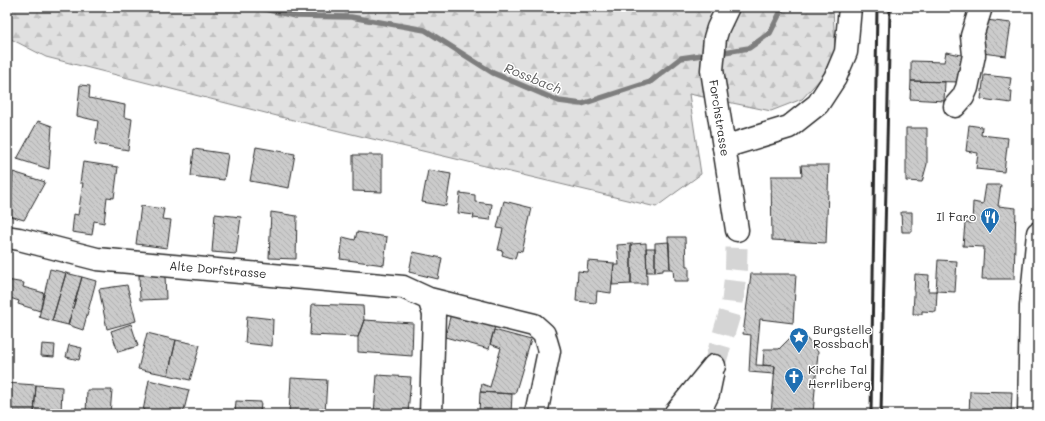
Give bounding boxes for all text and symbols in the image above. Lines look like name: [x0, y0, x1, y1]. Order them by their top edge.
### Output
water label: Rossbach: [502, 58, 564, 97]
street label: Forchstrasse: [706, 78, 734, 157]
restaurant icon: Il Faro: [979, 206, 1001, 234]
place label: Il Faro: [937, 208, 976, 224]
street label: Alte Dorfstrasse: [169, 257, 267, 281]
place label: Burgstelle Rossbach: [813, 321, 872, 351]
place icon: Burgstelle Rossbach: [788, 326, 810, 354]
place label: Kirche Tal Herrliberg: [808, 361, 871, 391]
church icon: Kirche Tal Herrliberg: [783, 366, 805, 394]

